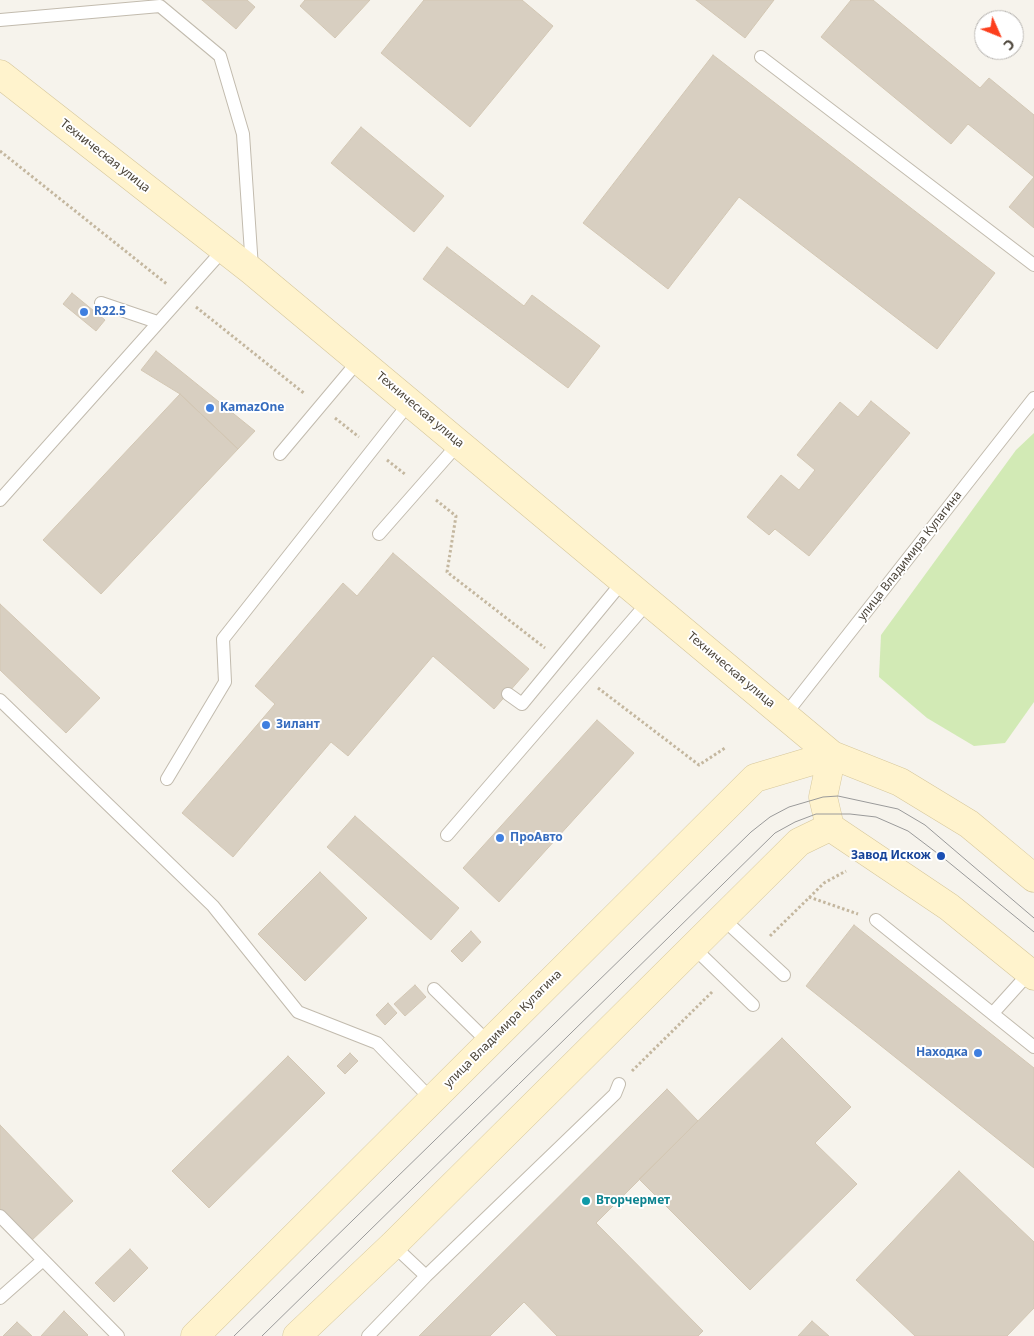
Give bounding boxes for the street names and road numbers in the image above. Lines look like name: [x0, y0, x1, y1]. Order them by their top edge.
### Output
street label: Техническая улица: [57, 116, 153, 196]
street label: Техническая улица: [373, 369, 467, 451]
street label: улица Владимира Кулагина: [855, 488, 965, 624]
street label: Техническая улица: [684, 629, 778, 711]
street label: улица Владимира Кулагина: [441, 967, 565, 1091]

